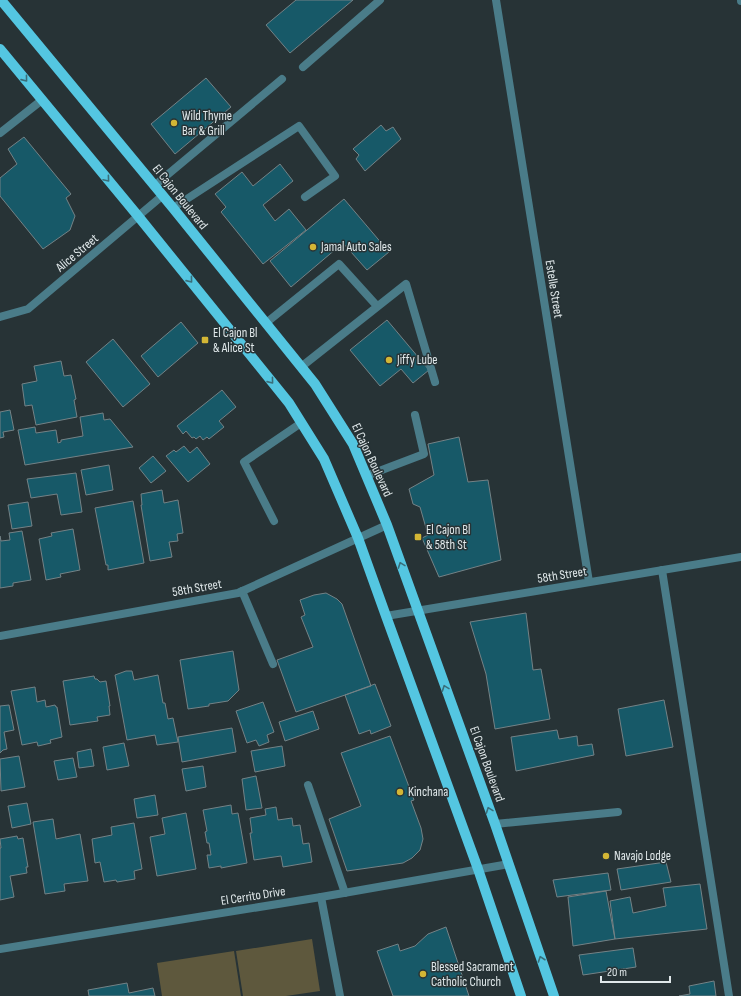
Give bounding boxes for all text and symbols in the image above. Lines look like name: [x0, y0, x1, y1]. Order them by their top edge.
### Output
one-way arrow: [20, 74, 27, 82]
place label: Wild Thyme Bar & Grill: [182, 108, 232, 139]
marker: Wild Thyme Bar & Grill: [169, 118, 179, 128]
street label: El Cajon Boulevard: [149, 161, 211, 233]
one-way arrow: [103, 175, 110, 182]
street label: Alice Street: [52, 231, 102, 276]
place label: Jamal Auto Sales: [320, 239, 392, 255]
marker: Jamal Auto Sales: [308, 242, 318, 252]
street label: Estelle Street: [542, 259, 566, 319]
one-way arrow: [185, 276, 192, 283]
place label: El Cajon Bl & Alice St: [213, 325, 258, 356]
marker: El Cajon Bl & Alice St: [200, 335, 210, 345]
place label: Jiffy Lube: [396, 352, 438, 368]
marker: Jiffy Lube: [384, 355, 394, 365]
one-way arrow: [267, 377, 274, 384]
street label: El Cajon Boulevard: [348, 421, 396, 499]
place label: El Cajon Bl & 58th St: [426, 522, 471, 553]
marker: El Cajon Bl & 58th St: [413, 532, 423, 542]
one-way arrow: [397, 562, 406, 569]
street label: 58th Street: [536, 563, 588, 587]
street label: 58th Street: [171, 576, 223, 600]
one-way arrow: [441, 684, 450, 691]
street label: El Cajon Boulevard: [466, 724, 508, 804]
place label: Kinchana: [408, 784, 448, 800]
marker: Kinchana: [395, 787, 405, 797]
one-way arrow: [486, 806, 494, 813]
place label: Navajo Lodge: [614, 848, 671, 864]
marker: Navajo Lodge: [601, 851, 611, 861]
street label: El Cerrito Drive: [220, 883, 286, 909]
one-way arrow: [537, 956, 546, 963]
scale bar: [601, 958, 670, 984]
place label: Blessed Sacrament Catholic Church: [431, 959, 514, 990]
text: 20 m: [607, 965, 627, 980]
marker: Blessed Sacrament Catholic Church: [418, 969, 428, 979]

